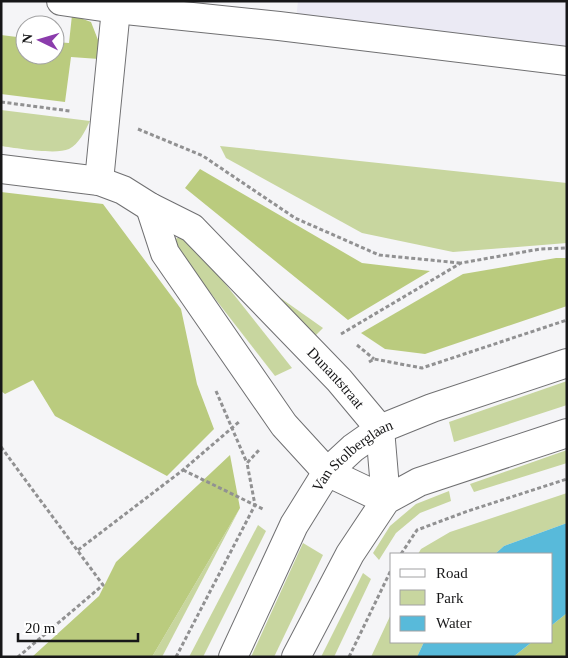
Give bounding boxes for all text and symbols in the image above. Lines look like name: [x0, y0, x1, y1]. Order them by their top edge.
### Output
north arrow: [15, 15, 65, 65]
text: N: [20, 33, 35, 45]
street label: Dunantstraat: [304, 344, 368, 412]
street label: Van Stolberglaan: [309, 416, 396, 494]
legend: [390, 553, 553, 643]
text: Road: [436, 565, 468, 581]
text: Park: [436, 590, 464, 606]
scale bar: [18, 610, 138, 642]
text: Water: [436, 615, 471, 631]
text: 20 m: [25, 620, 56, 636]

